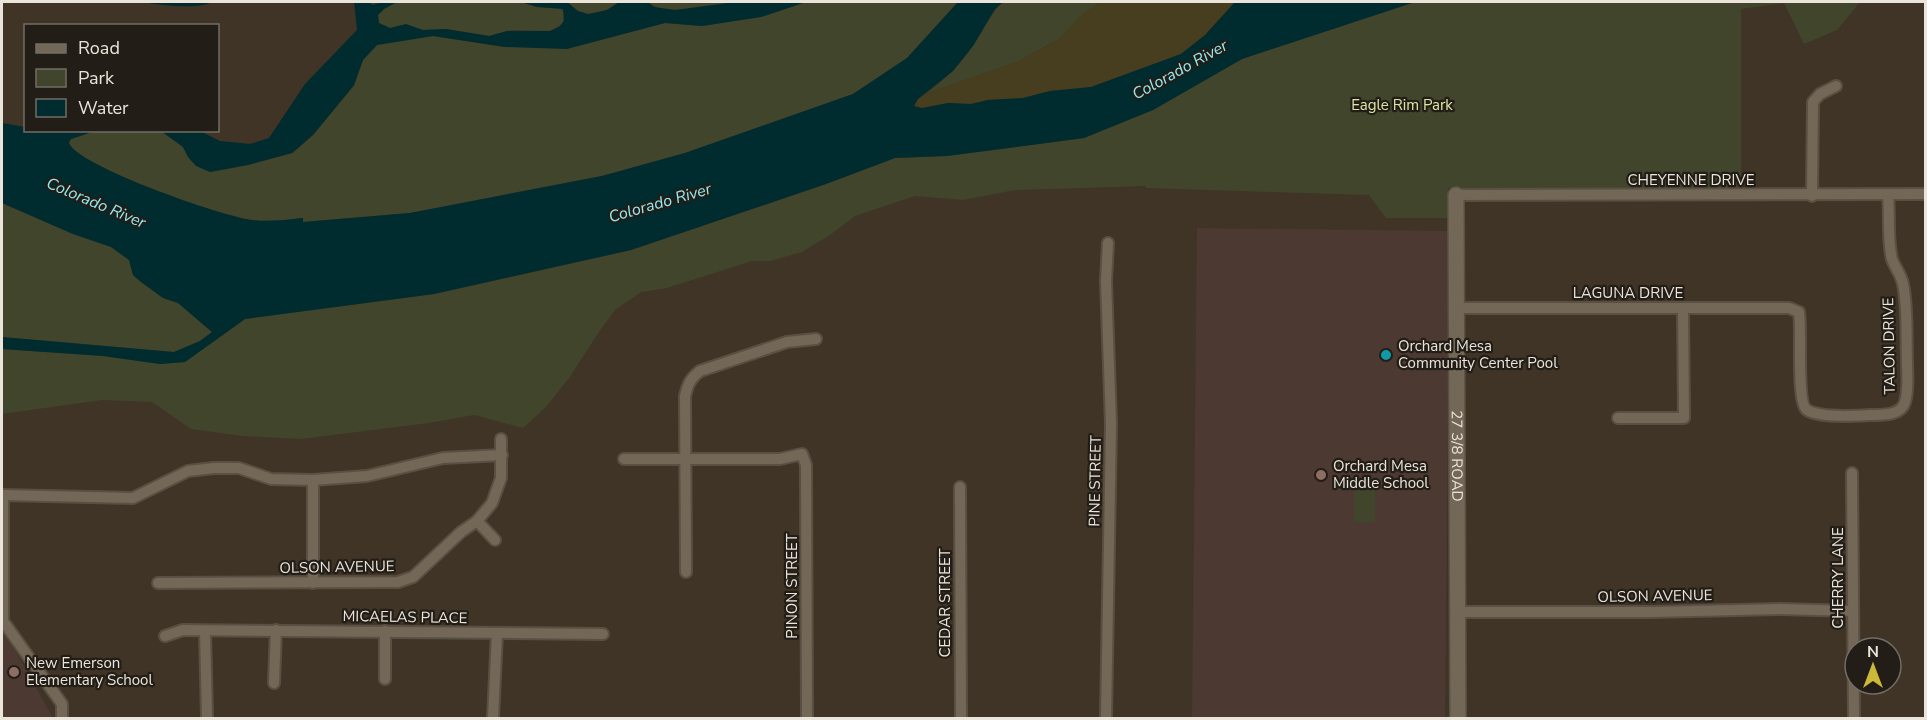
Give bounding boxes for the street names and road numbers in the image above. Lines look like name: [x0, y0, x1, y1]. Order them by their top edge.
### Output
street label: CHEYENNE DRIVE: [1628, 170, 1754, 190]
street label: LAGUNA DRIVE: [1573, 283, 1683, 303]
street label: TALON DRIVE: [1878, 297, 1900, 395]
street label: 27 3/8 ROAD: [1447, 410, 1467, 502]
street label: PINE STREET: [1084, 435, 1106, 527]
street label: CHERRY LANE: [1828, 527, 1848, 629]
street label: PINON STREET: [782, 533, 802, 639]
street label: CEDAR STREET: [935, 548, 955, 658]
street label: OLSON AVENUE: [279, 556, 395, 578]
street label: OLSON AVENUE: [1597, 585, 1713, 607]
street label: MICAELAS PLACE: [342, 606, 468, 628]

